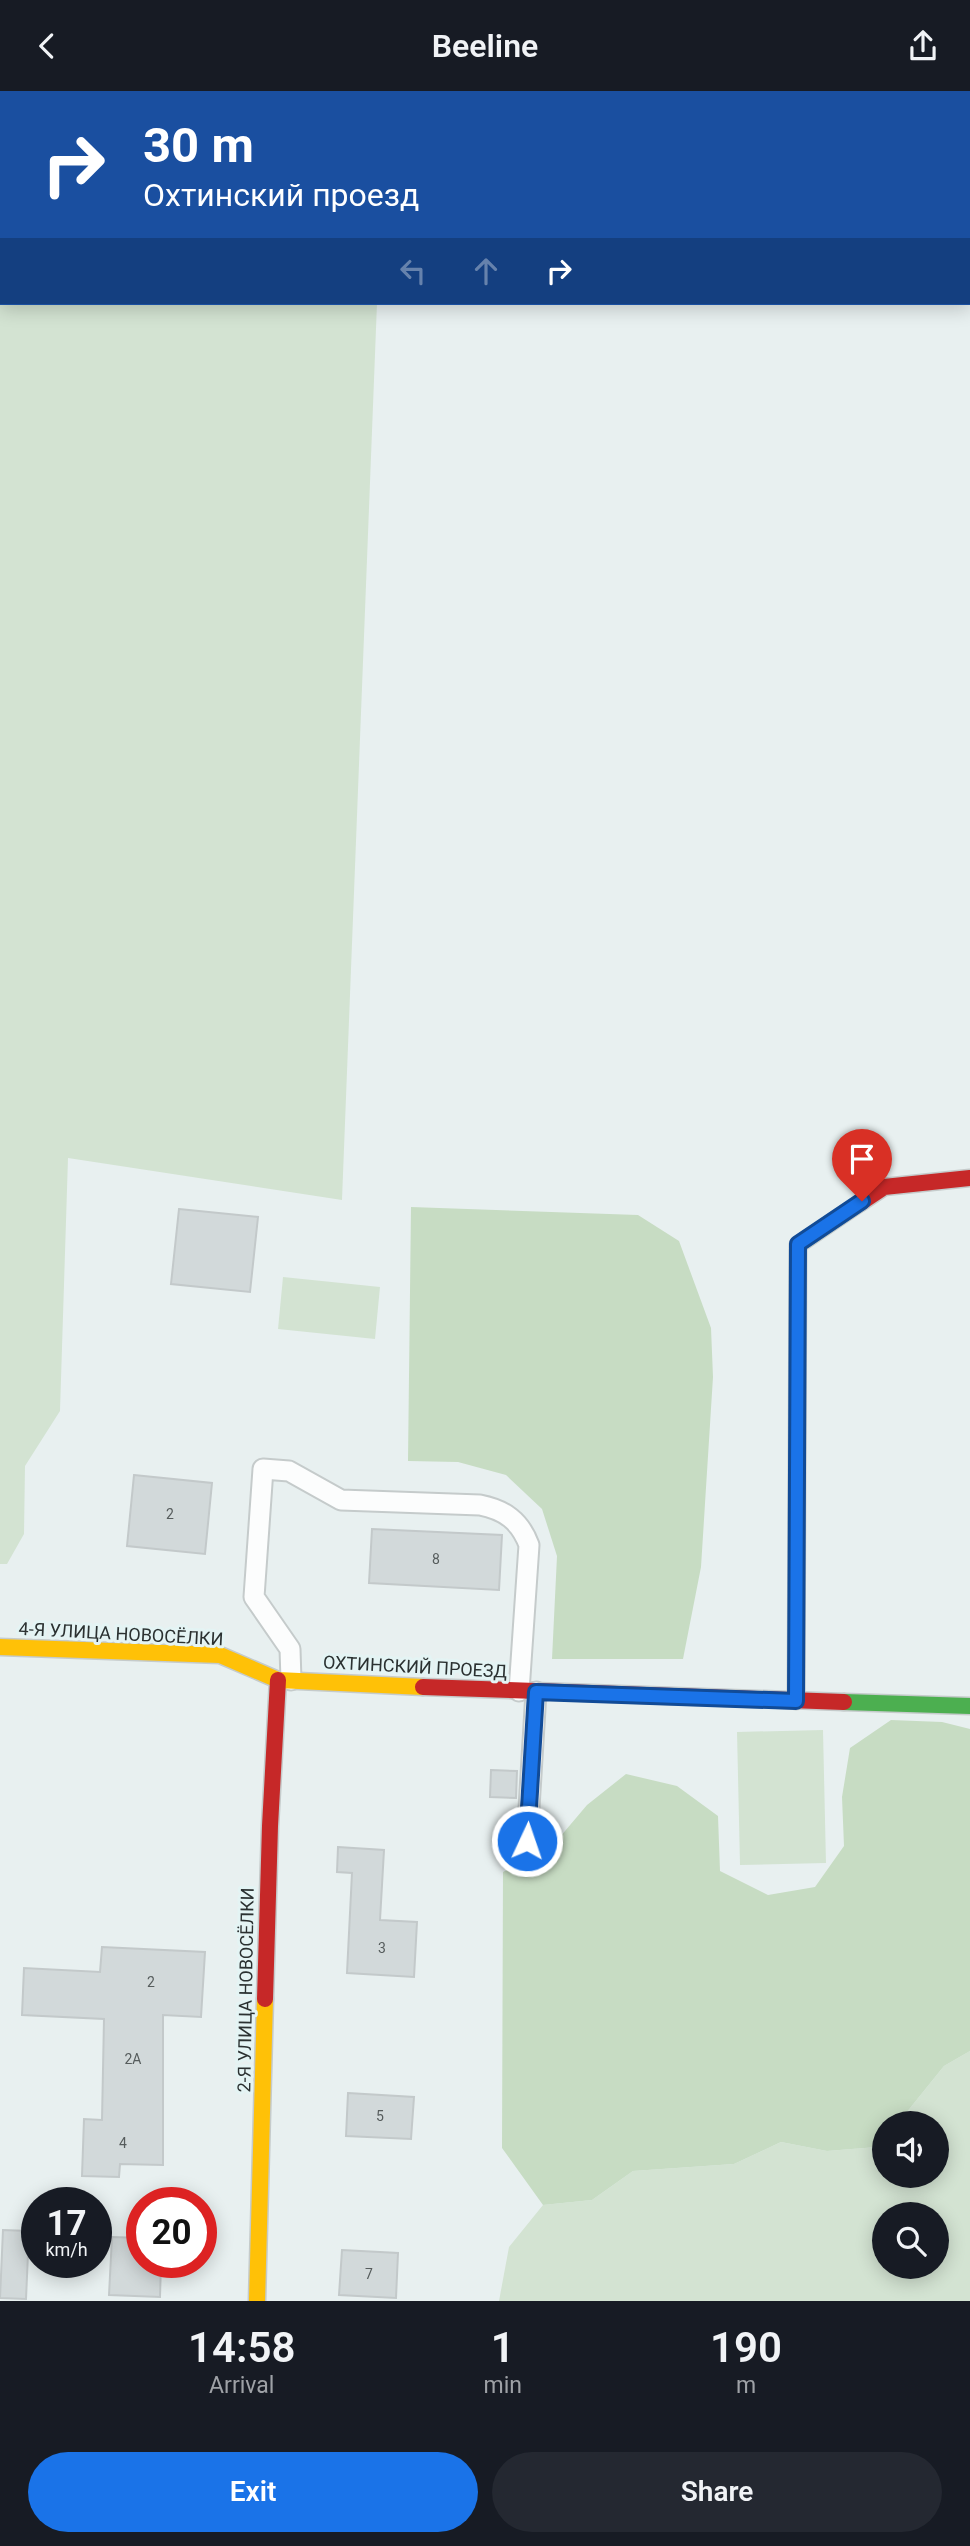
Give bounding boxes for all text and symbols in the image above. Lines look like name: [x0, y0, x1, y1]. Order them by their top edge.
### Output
icon: back: [28, 27, 66, 65]
text: Beeline: [432, 27, 538, 65]
icon: share: [904, 27, 942, 65]
text: 30 m: [143, 117, 254, 174]
icon: right: [28, 119, 119, 210]
text: Охтинский проезд: [143, 176, 419, 214]
icon: left: [394, 252, 432, 290]
icon: ahead: [467, 252, 505, 290]
icon: right: [540, 252, 578, 290]
pin: [832, 1129, 892, 1201]
icon: arrive: [843, 1140, 881, 1178]
house number: 2: [166, 1506, 174, 1522]
house number: 8: [432, 1551, 440, 1567]
street label: 4-Я УЛИЦА НОВОСЁЛКИ: [18, 1618, 224, 1649]
street label: ОХТИНСКИЙ ПРОЕЗД: [322, 1651, 508, 1682]
position arrow: [490, 1804, 564, 1878]
street label: 2-Я УЛИЦА НОВОСЁЛКИ: [233, 1887, 258, 2093]
house number: 3: [378, 1940, 386, 1956]
house number: 2: [147, 1974, 155, 1990]
house number: 2А: [124, 2051, 142, 2067]
house number: 5: [376, 2108, 384, 2124]
map controls: [872, 2111, 949, 2279]
button: sound: [872, 2111, 949, 2188]
house number: 4: [119, 2135, 127, 2151]
speed limit sign: 20: [126, 2187, 217, 2278]
button: search: [872, 2202, 949, 2279]
text: 17: [46, 2203, 87, 2244]
text: km/h: [45, 2239, 88, 2260]
house number: 7: [365, 2266, 373, 2282]
text: 14:58: [188, 2323, 295, 2372]
text: 1: [491, 2323, 515, 2372]
text: 190: [710, 2323, 782, 2372]
text: Arrival: [209, 2372, 274, 2399]
text: min: [483, 2372, 522, 2399]
text: m: [736, 2372, 756, 2399]
button: Exit: [28, 2452, 478, 2532]
button: Share: [492, 2452, 942, 2532]

